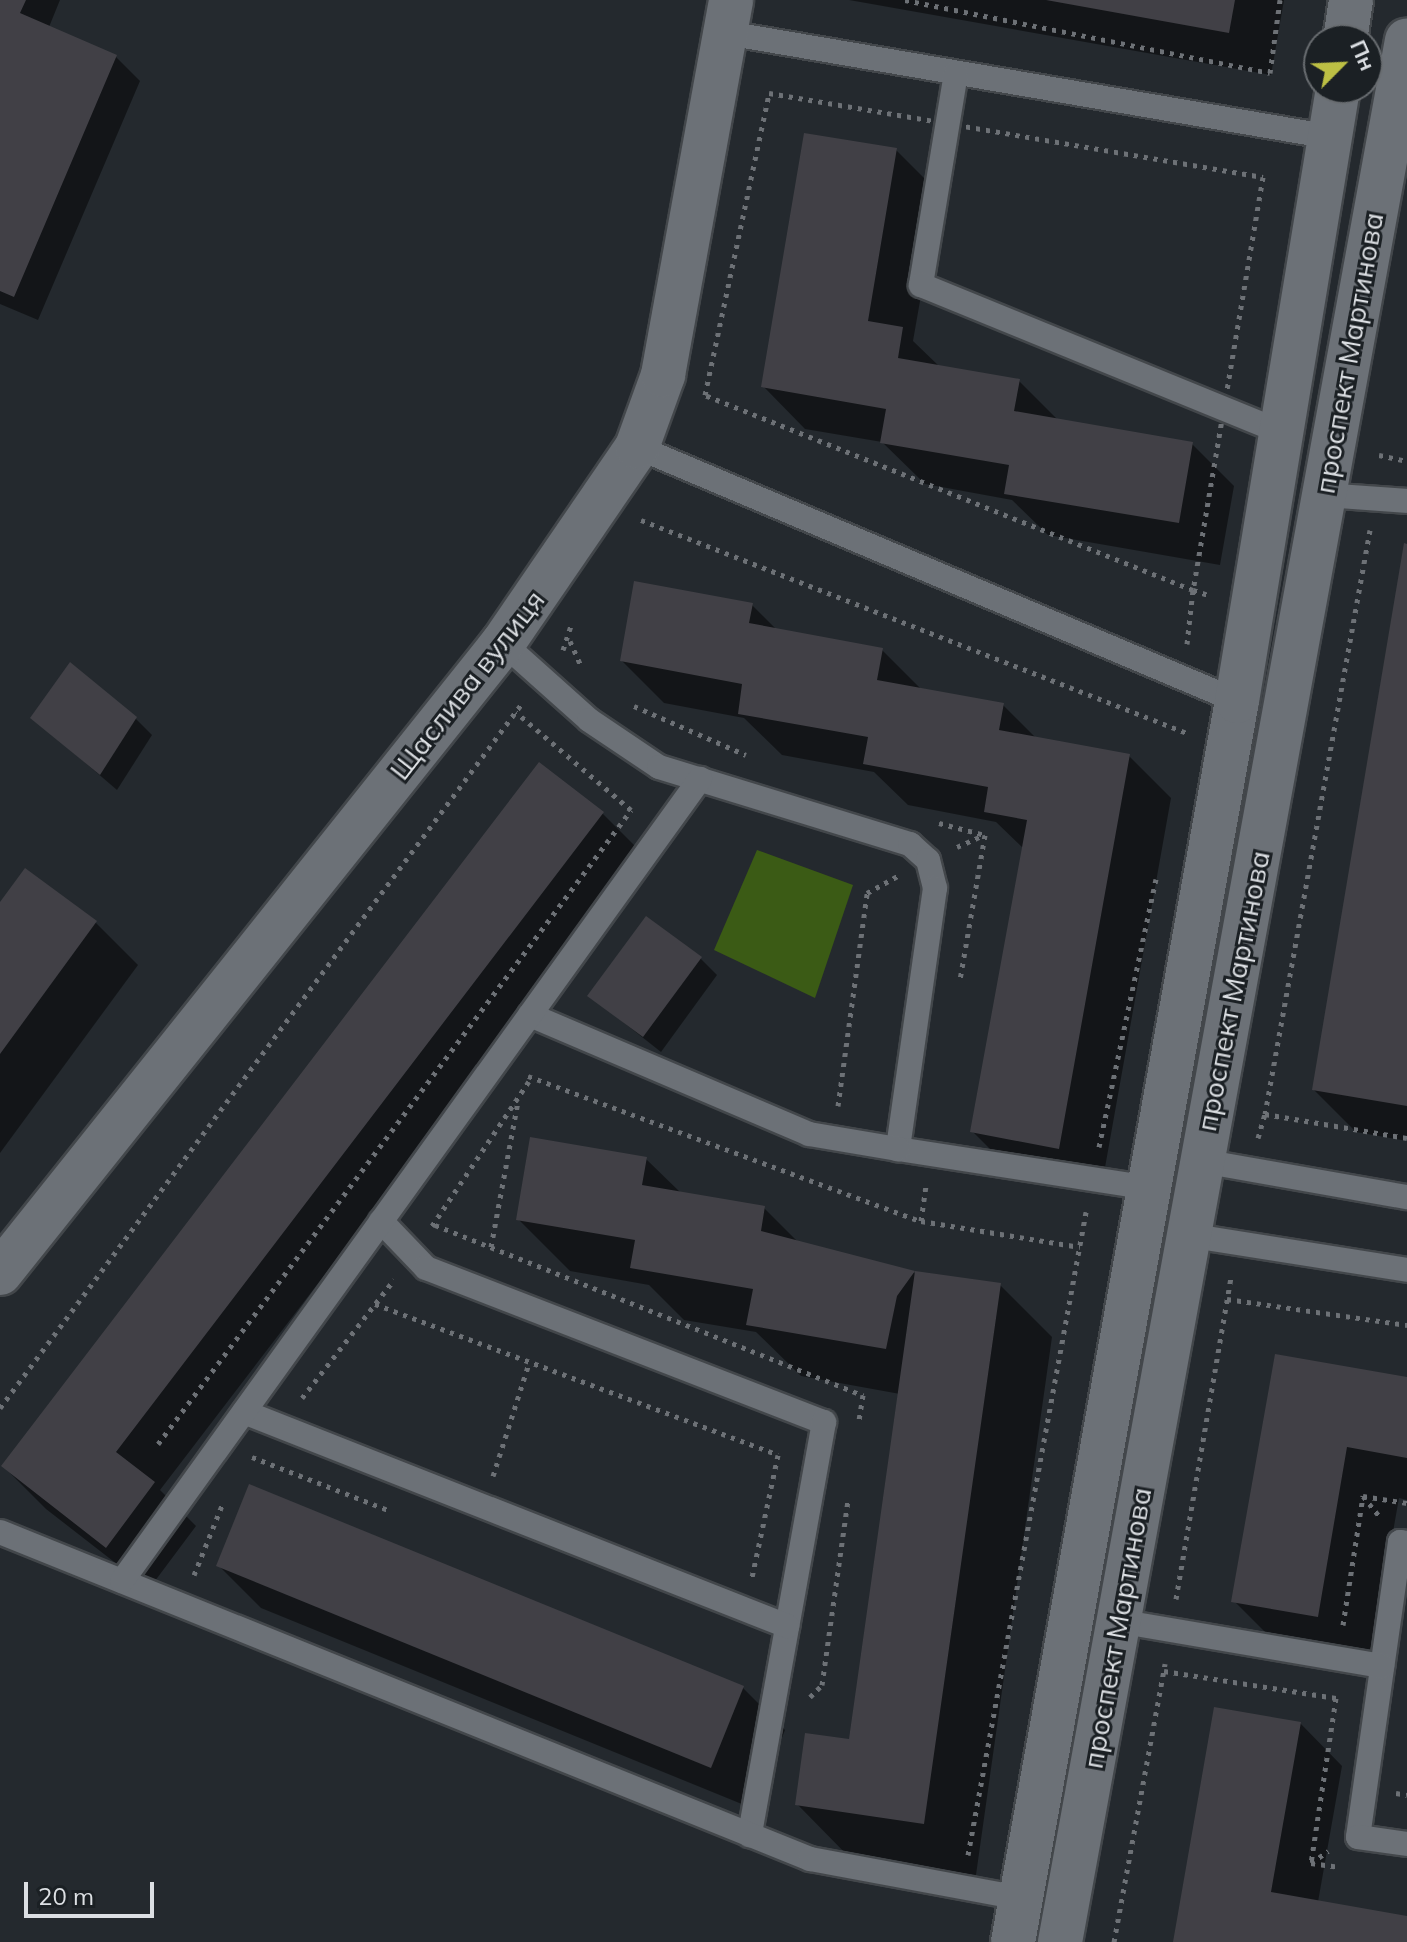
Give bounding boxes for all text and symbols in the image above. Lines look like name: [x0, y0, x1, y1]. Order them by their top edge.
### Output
north arrow: [1303, 24, 1383, 104]
text: Пн: [1344, 35, 1382, 75]
street label: проспект Мартинова: [1308, 210, 1390, 496]
street label: Щаслива вулиця: [383, 584, 551, 786]
street label: проспект Мартинова: [1189, 848, 1277, 1134]
street label: проспект Мартинова: [1076, 1485, 1158, 1771]
scale bar: [28, 1866, 158, 1916]
text: 20 m: [38, 1881, 94, 1911]

